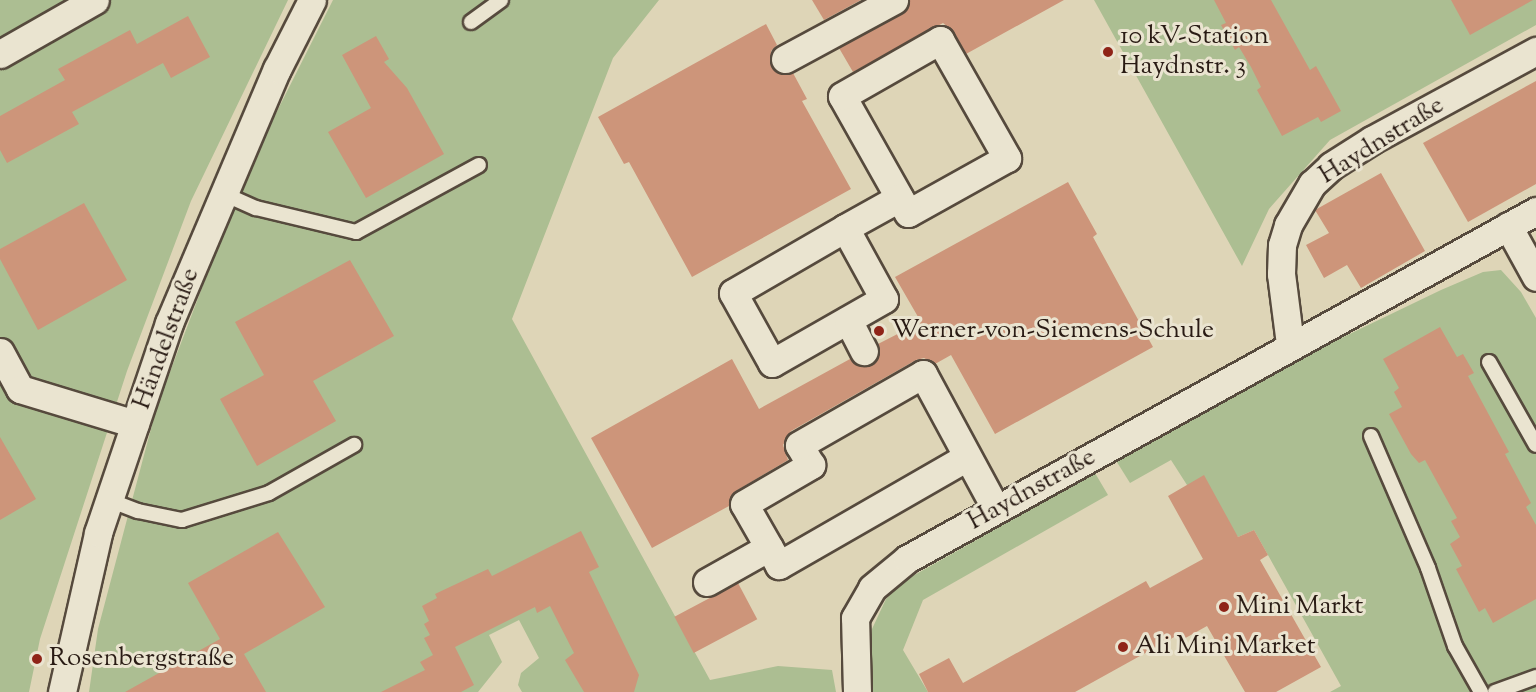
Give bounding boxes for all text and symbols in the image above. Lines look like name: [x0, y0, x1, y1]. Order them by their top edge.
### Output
place label: 10 kV-Station Haydnstr. 3: [1120, 21, 1269, 82]
marker: 10 kV-Station Haydnstr. 3: [1101, 45, 1115, 59]
street label: Haydnstraße: [1314, 90, 1450, 192]
street label: Händelstraße: [127, 264, 207, 414]
place label: Werner-von-Siemens-Schule: [891, 315, 1214, 347]
marker: Werner-von-Siemens-Schule: [872, 324, 886, 338]
street label: Haydnstraße: [963, 442, 1101, 538]
place label: Mini Markt: [1236, 591, 1364, 623]
marker: Mini Markt: [1217, 600, 1231, 614]
place label: Ali Mini Market: [1135, 631, 1316, 663]
marker: Ali Mini Market: [1116, 640, 1130, 654]
place label: Rosenbergstraße: [49, 643, 234, 675]
marker: Rosenbergstraße: [30, 652, 44, 666]

